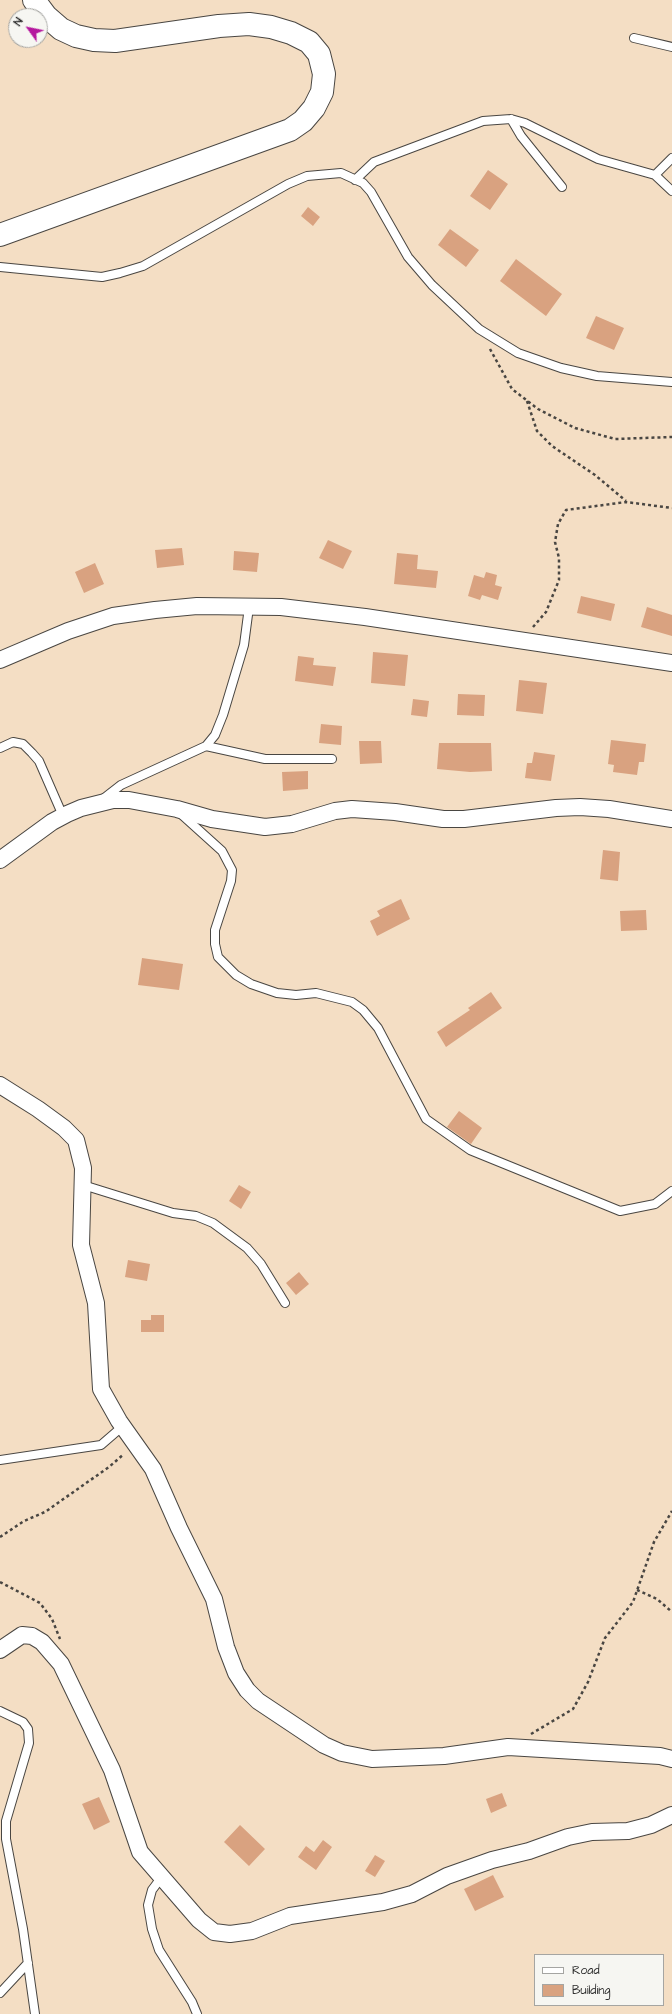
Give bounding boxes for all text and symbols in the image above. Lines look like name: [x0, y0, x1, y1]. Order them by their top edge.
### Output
north arrow: [8, 8, 48, 48]
text: N: [10, 15, 27, 29]
legend: [534, 1954, 664, 2006]
text: Road: [572, 1962, 600, 1979]
text: Building: [572, 1982, 610, 1999]

